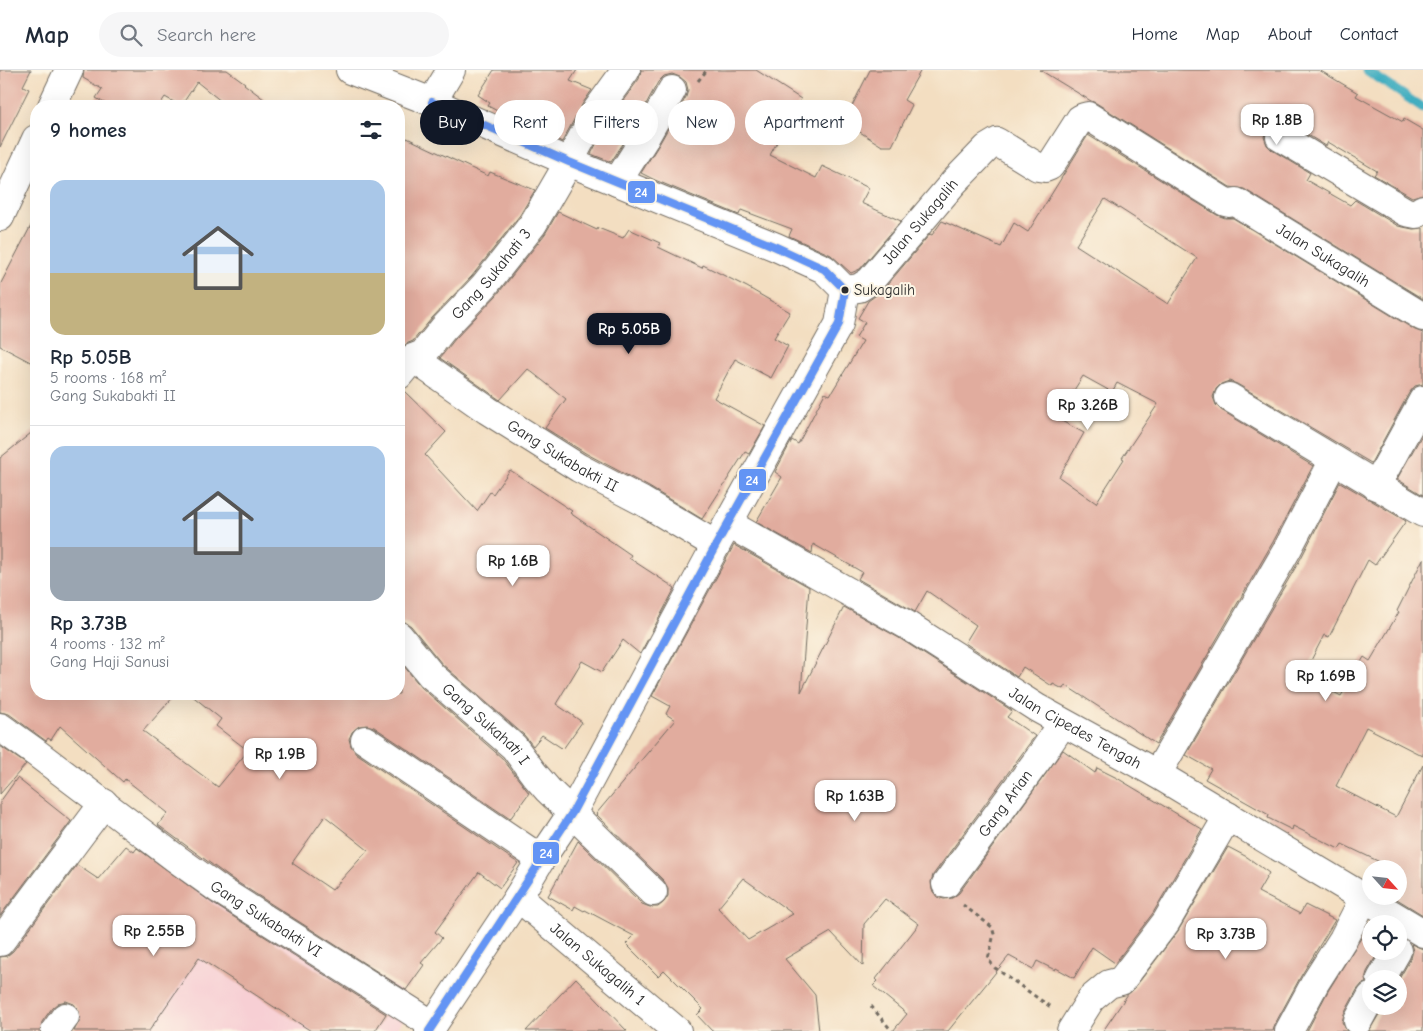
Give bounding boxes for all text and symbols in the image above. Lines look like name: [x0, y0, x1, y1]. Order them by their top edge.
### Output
search box: [99, 12, 449, 57]
text: Map: [25, 21, 69, 49]
icon: search: [117, 21, 145, 49]
text: Search here: [157, 24, 256, 46]
text: Home: [1131, 24, 1178, 45]
text: Map: [1206, 24, 1240, 45]
text: About: [1268, 24, 1312, 45]
text: Contact: [1340, 24, 1398, 45]
chip: Buy: [420, 100, 484, 145]
chip: Rent: [494, 100, 565, 145]
chip: Filters: [575, 100, 658, 145]
chip: New: [668, 100, 735, 145]
chip: Apartment: [745, 100, 862, 145]
pin: Rp 1.8B: [1231, 104, 1323, 146]
text: Rp 1.8B: [1252, 111, 1302, 129]
icon: filters: [357, 116, 385, 144]
text: 9 homes: [50, 118, 126, 142]
street label: Jalan Sukagalih: [879, 175, 962, 268]
line badge: 24: [627, 180, 656, 204]
text: 24: [634, 184, 648, 201]
icon: home: [173, 213, 263, 303]
street label: Jalan Sukagalih: [1273, 220, 1373, 291]
street label: Gang Sukahati 3: [448, 225, 535, 323]
place label: Sukagalih: [854, 281, 915, 299]
marker: Sukagalih: [840, 285, 850, 295]
pin: Rp 5.05B: [577, 312, 681, 355]
text: Rp 5.05B: [598, 320, 660, 338]
text: Rp 5.05B: [50, 345, 132, 369]
text: 5 rooms · 168 m²: [50, 369, 166, 387]
text: Gang Sukabakti II: [50, 387, 176, 405]
pin: Rp 3.26B: [1036, 388, 1140, 431]
text: Rp 3.26B: [1058, 396, 1118, 414]
street label: Gang Sukabakti II: [504, 416, 621, 496]
line badge: 24: [738, 468, 767, 492]
text: 24: [745, 472, 759, 489]
icon: home: [173, 478, 263, 568]
pin: Rp 1.6B: [467, 544, 559, 587]
text: Rp 1.6B: [488, 552, 538, 570]
text: Rp 3.73B: [50, 611, 127, 635]
text: 4 rooms · 132 m²: [50, 635, 165, 653]
text: Gang Haji Sanusi: [50, 653, 169, 671]
pin: Rp 1.69B: [1274, 660, 1378, 702]
text: Rp 1.69B: [1296, 667, 1356, 685]
street label: Gang Sukahati I: [438, 680, 533, 768]
street label: Jalan Cipedes Tengah: [1006, 683, 1145, 773]
pin: Rp 1.9B: [234, 738, 326, 780]
text: Rp 1.9B: [255, 745, 305, 763]
street label: Gang Arian: [975, 766, 1036, 841]
pin: Rp 1.63B: [803, 780, 907, 822]
text: Rp 1.63B: [826, 787, 884, 805]
line badge: 24: [532, 841, 560, 865]
text: 24: [539, 845, 553, 862]
north arrow: [1362, 860, 1408, 905]
map controls: [1362, 860, 1407, 1015]
street label: Gang Sukabakti VI: [207, 877, 325, 961]
pin: Rp 2.55B: [102, 914, 206, 957]
button: locate: [1362, 915, 1407, 960]
pin: Rp 3.73B: [1174, 918, 1278, 960]
street label: Jalan Sukagalih 1: [546, 919, 649, 1009]
text: Rp 2.55B: [124, 922, 185, 940]
text: Rp 3.73B: [1196, 925, 1256, 943]
button: layers: [1362, 970, 1407, 1015]

